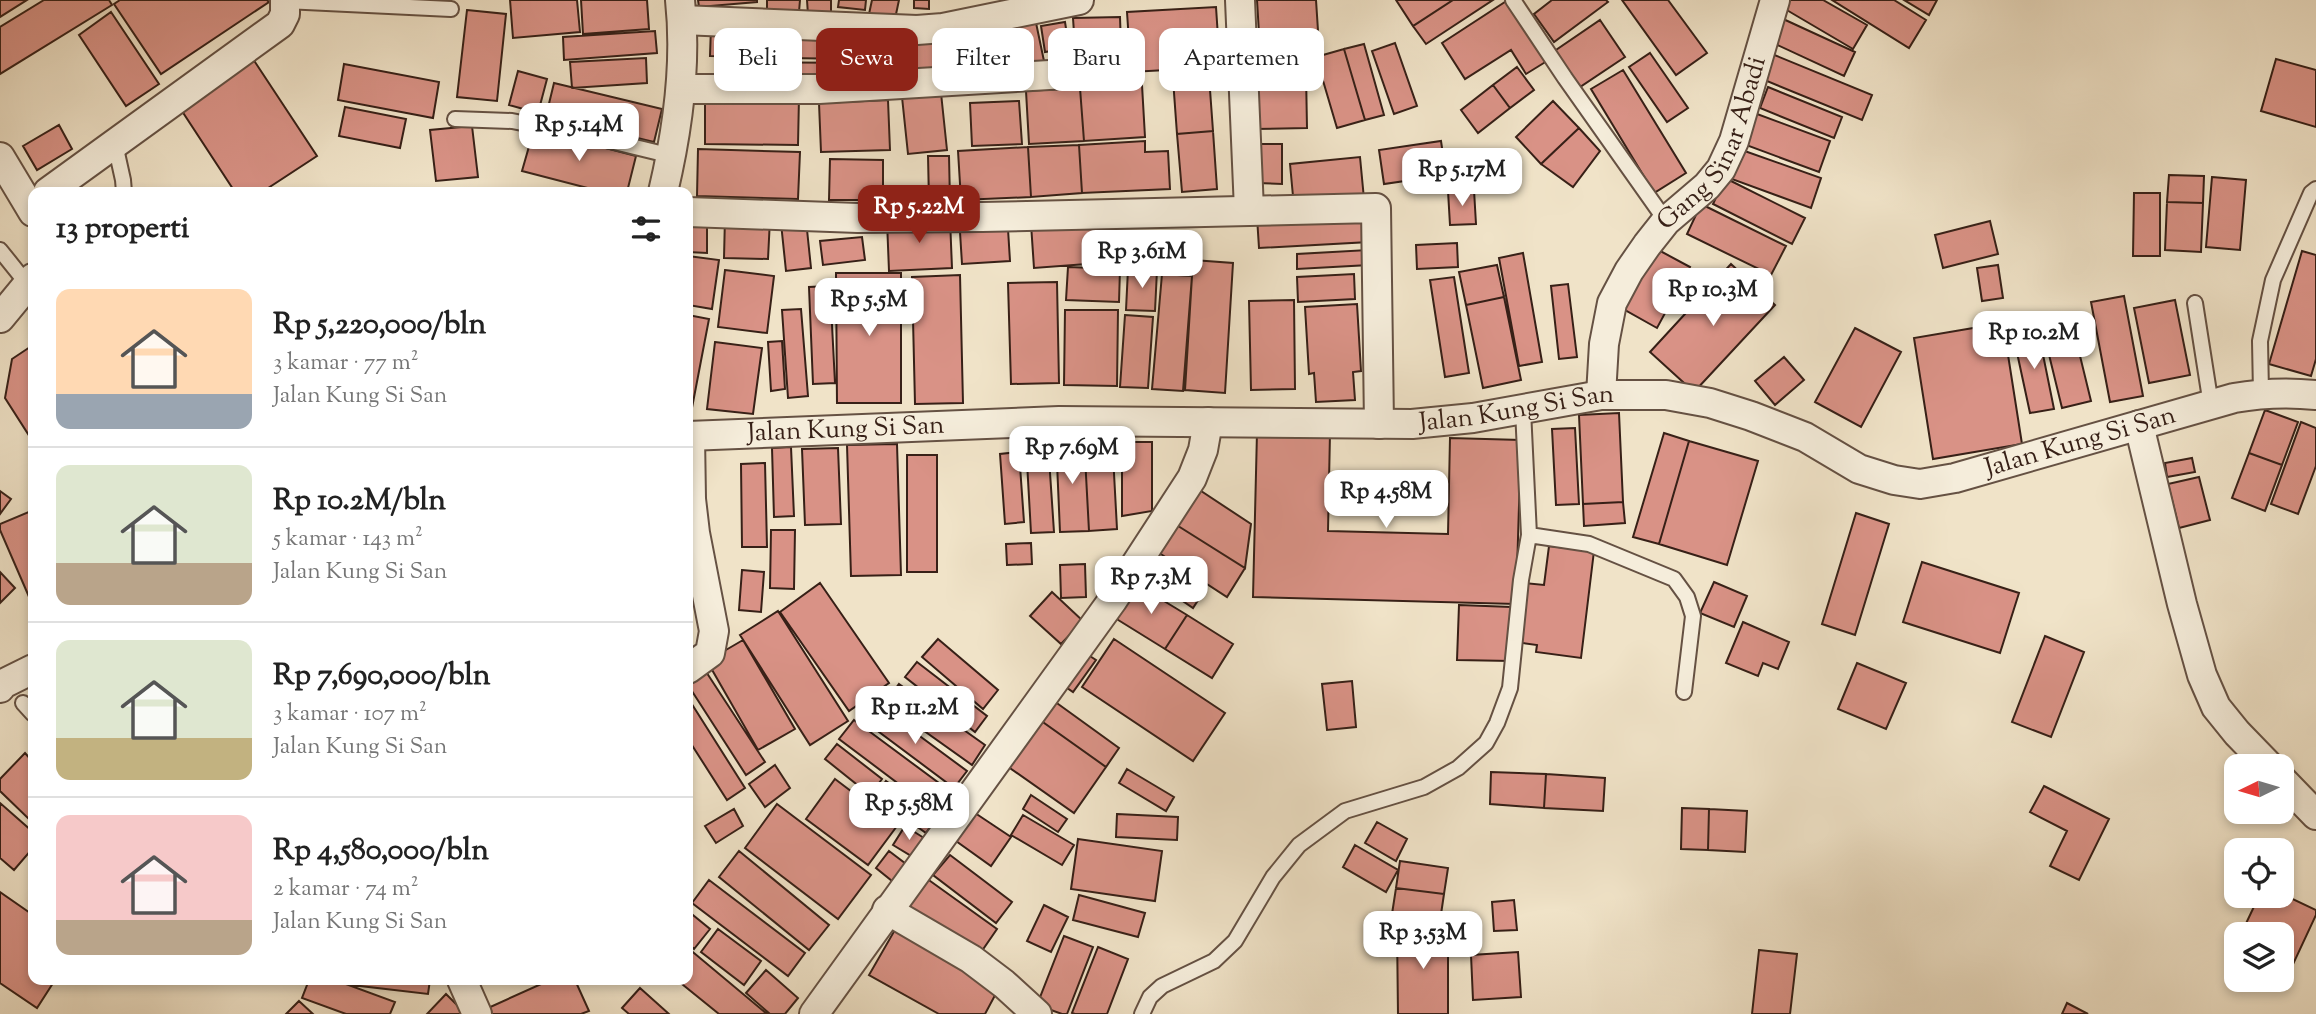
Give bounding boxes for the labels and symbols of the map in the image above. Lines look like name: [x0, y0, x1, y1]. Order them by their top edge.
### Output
street label: Gang Sinar Abadi: [1649, 52, 1776, 239]
pin: Rp 5.14M: [507, 104, 651, 163]
pin: Rp 5.17M: [1390, 148, 1534, 208]
pin: Rp 5.22M: [847, 186, 991, 245]
pin: Rp 3.61M: [1070, 230, 1214, 290]
pin: Rp 10.3M: [1641, 268, 1785, 328]
pin: Rp 5.5M: [804, 278, 934, 338]
pin: Rp 10.2M: [1962, 312, 2106, 371]
street label: Jalan Kung Si San: [1415, 377, 1614, 442]
street label: Jalan Kung Si San: [1978, 397, 2180, 488]
street label: Jalan Kung Si San: [745, 407, 945, 452]
pin: Rp 7.69M: [1000, 426, 1144, 486]
pin: Rp 4.58M: [1314, 470, 1458, 530]
pin: Rp 7.3M: [1086, 556, 1216, 616]
pin: Rp 11.2M: [843, 686, 987, 746]
north arrow: [2224, 754, 2294, 824]
pin: Rp 5.58M: [837, 782, 981, 842]
pin: Rp 3.53M: [1351, 912, 1495, 971]

